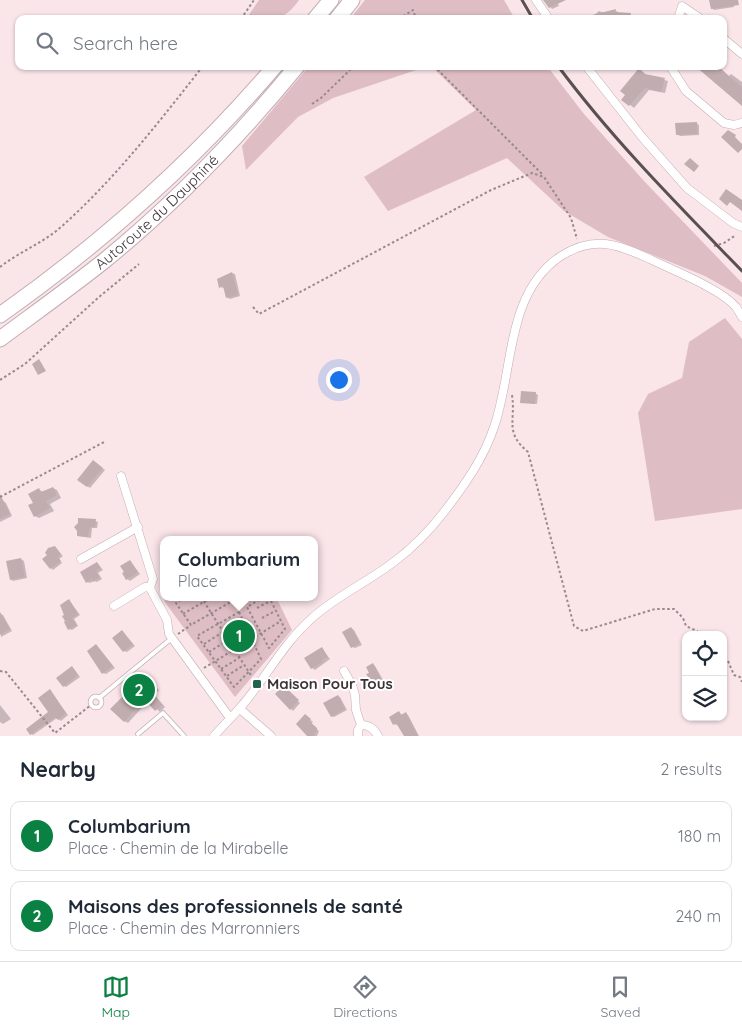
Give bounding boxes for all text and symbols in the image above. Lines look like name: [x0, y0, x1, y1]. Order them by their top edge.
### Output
search box: [15, 15, 727, 70]
icon: search: [33, 29, 61, 57]
text: Search here: [73, 31, 178, 55]
street label: Autoroute du Dauphiné: [91, 151, 222, 273]
your location: [326, 367, 352, 393]
popup: [160, 536, 318, 601]
text: Columbarium: [178, 547, 300, 571]
text: Place: [178, 571, 218, 591]
pin: 1: [223, 617, 255, 655]
map controls: [682, 631, 727, 721]
button: locate: [682, 631, 727, 676]
pin: 2: [123, 671, 155, 709]
place label: Maison Pour Tous: [267, 674, 393, 693]
button: layers: [682, 676, 727, 721]
marker: Maison Pour Tous: [251, 678, 263, 690]
text: Nearby: [20, 756, 96, 782]
text: 2 results: [660, 759, 722, 779]
text: Columbarium: [68, 814, 191, 838]
text: 1: [34, 826, 40, 846]
text: 180 m: [678, 826, 721, 846]
text: Place · Chemin de la Mirabelle: [68, 838, 288, 858]
text: Maisons des professionnels de santé: [68, 894, 403, 918]
text: 2: [32, 906, 42, 926]
text: 240 m: [675, 906, 721, 926]
text: Place · Chemin des Marronniers: [68, 918, 300, 938]
tab: Map: [102, 973, 130, 1021]
tab: Directions: [333, 973, 397, 1021]
tab: Saved: [600, 973, 640, 1021]

